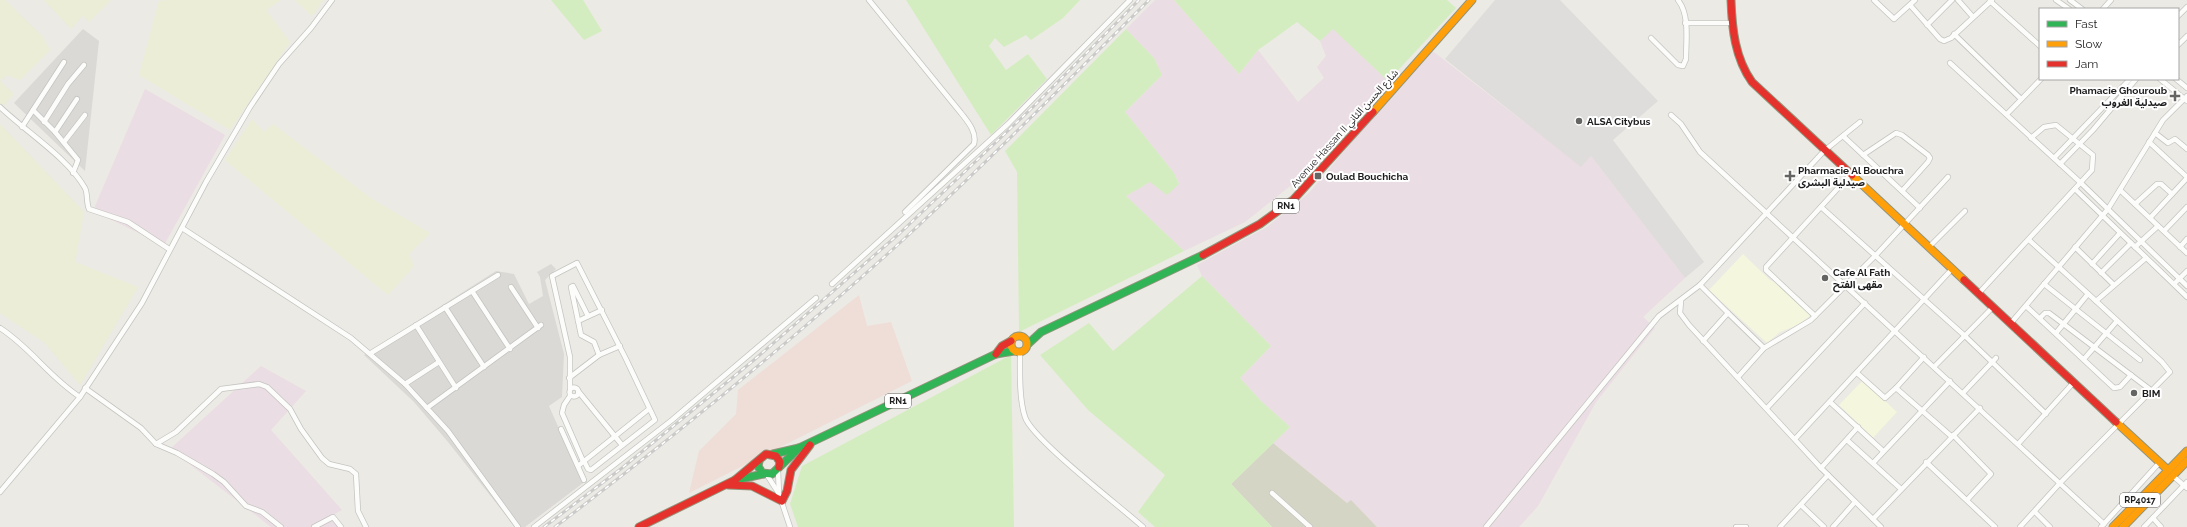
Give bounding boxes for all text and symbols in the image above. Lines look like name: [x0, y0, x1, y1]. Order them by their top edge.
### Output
legend: [2039, 8, 2179, 80]
text: Fast: [2075, 17, 2098, 31]
text: Slow: [2075, 37, 2102, 51]
text: Jam: [2075, 57, 2098, 71]
street label: Avenue Hassan II شارع الحسن الثاني: [1288, 67, 1402, 191]
place label: Phamacie Ghouroub صيدلية الغروب: [2069, 85, 2168, 109]
marker: Phamacie Ghouroub صيدلية الغروب: [2170, 91, 2180, 101]
marker: ALSA Citybus: [1574, 116, 1584, 126]
place label: ALSA Citybus: [1587, 116, 1651, 127]
place label: Pharmacie Al Bouchra صيدلية البشرى: [1798, 165, 1904, 189]
marker: Oulad Bouchicha: [1313, 171, 1323, 181]
place label: Oulad Bouchicha: [1326, 171, 1408, 182]
marker: Pharmacie Al Bouchra صيدلية البشرى: [1785, 171, 1795, 181]
road number: RN1: [1273, 199, 1299, 213]
place label: Cafe Al Fath مقهى الفتح: [1833, 267, 1890, 293]
marker: Cafe Al Fath مقهى الفتح: [1820, 273, 1830, 283]
marker: BIM: [2129, 388, 2139, 398]
place label: BIM: [2142, 388, 2160, 399]
road number: RN1: [885, 394, 911, 408]
road number: RP4017: [2120, 493, 2160, 507]

